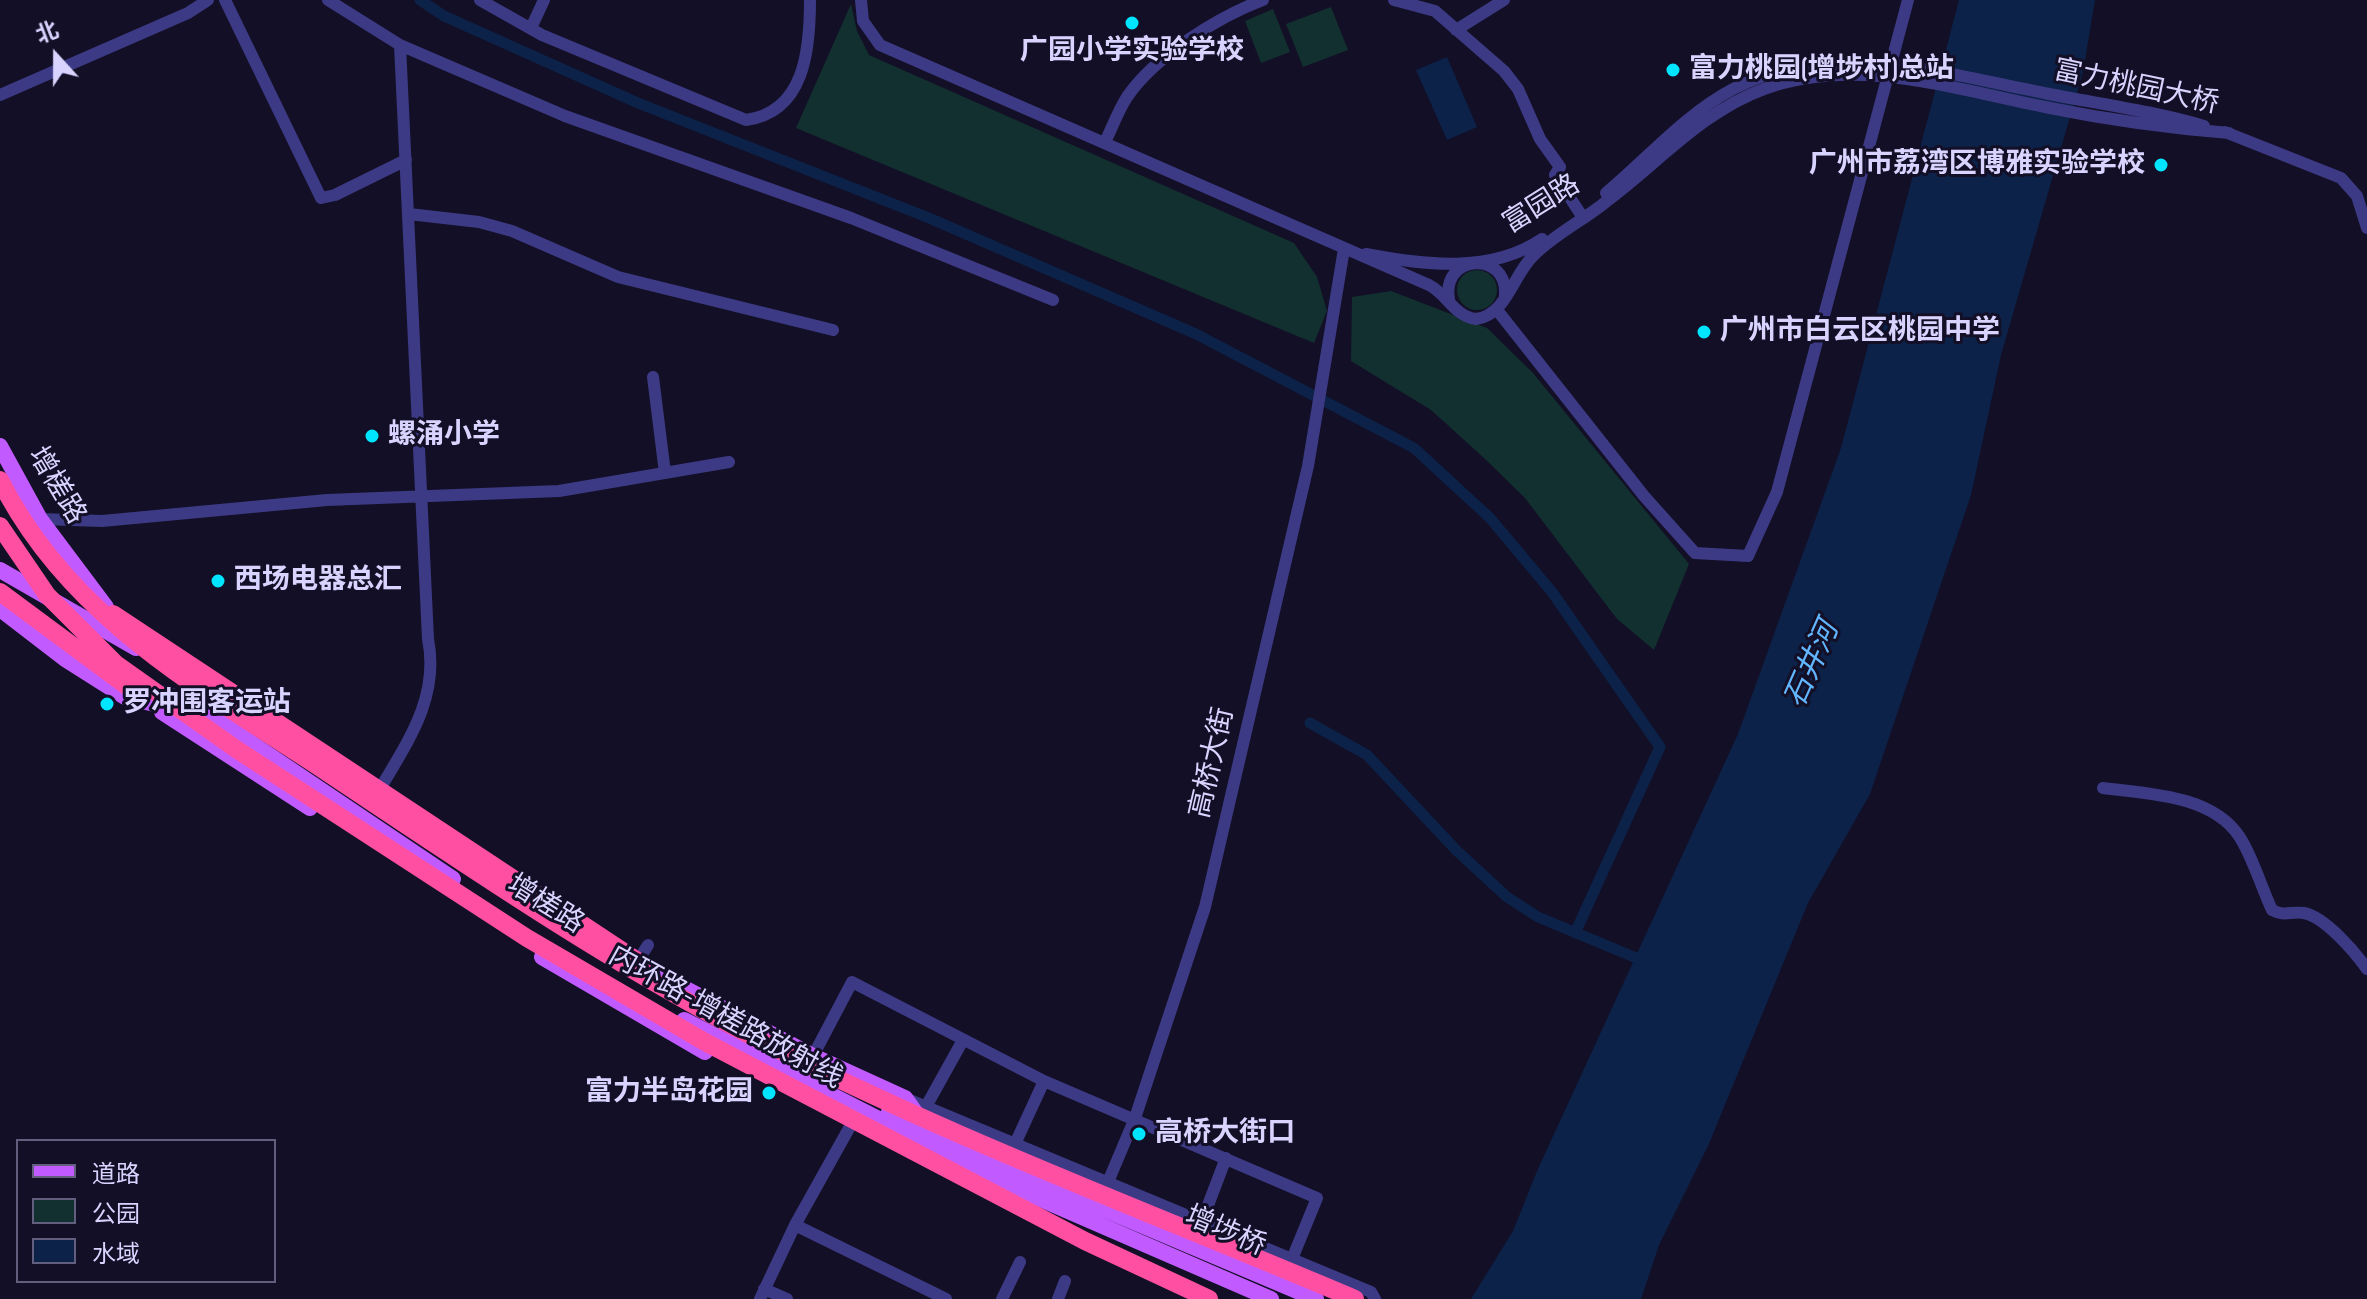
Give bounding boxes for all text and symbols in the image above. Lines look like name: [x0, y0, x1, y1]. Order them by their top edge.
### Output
marker: 广园小学实验学校: [1123, 14, 1141, 32]
north arrow: [16, 16, 96, 96]
text: 北: [32, 17, 62, 50]
place label: 广园小学实验学校: [1020, 35, 1244, 69]
place label: 富力桃园(增埗村)总站: [1689, 53, 1954, 87]
street label: 富力桃园大桥: [2050, 54, 2222, 122]
marker: 富力桃园(增埗村)总站: [1664, 61, 1682, 79]
place label: 广州市荔湾区博雅实验学校: [1809, 148, 2145, 182]
marker: 广州市荔湾区博雅实验学校: [2152, 156, 2170, 174]
street label: 富园路: [1497, 168, 1587, 242]
place label: 广州市白云区桃园中学: [1720, 315, 2000, 349]
marker: 广州市白云区桃园中学: [1695, 323, 1713, 341]
place label: 螺涌小学: [388, 419, 500, 453]
marker: 螺涌小学: [363, 427, 381, 445]
street label: 增槎路: [20, 441, 92, 531]
place label: 西场电器总汇: [234, 564, 402, 598]
marker: 西场电器总汇: [209, 572, 227, 590]
water label: 石井河: [1778, 617, 1848, 713]
place label: 罗冲围客运站: [123, 687, 291, 721]
marker: 罗冲围客运站: [98, 695, 116, 713]
street label: 高桥大街: [1184, 705, 1242, 821]
street label: 增槎路: [500, 868, 590, 942]
street label: 内环路-增槎路放射线: [602, 940, 848, 1096]
place label: 富力半岛花园: [585, 1076, 753, 1110]
marker: 富力半岛花园: [760, 1084, 778, 1102]
place label: 高桥大街口: [1155, 1117, 1295, 1151]
marker: 高桥大街口: [1130, 1125, 1148, 1143]
legend: [16, 1139, 276, 1283]
text: 道路: [92, 1160, 140, 1189]
text: 公园: [92, 1200, 140, 1229]
street label: 增埗桥: [1180, 1200, 1270, 1264]
text: 水域: [92, 1240, 140, 1269]

